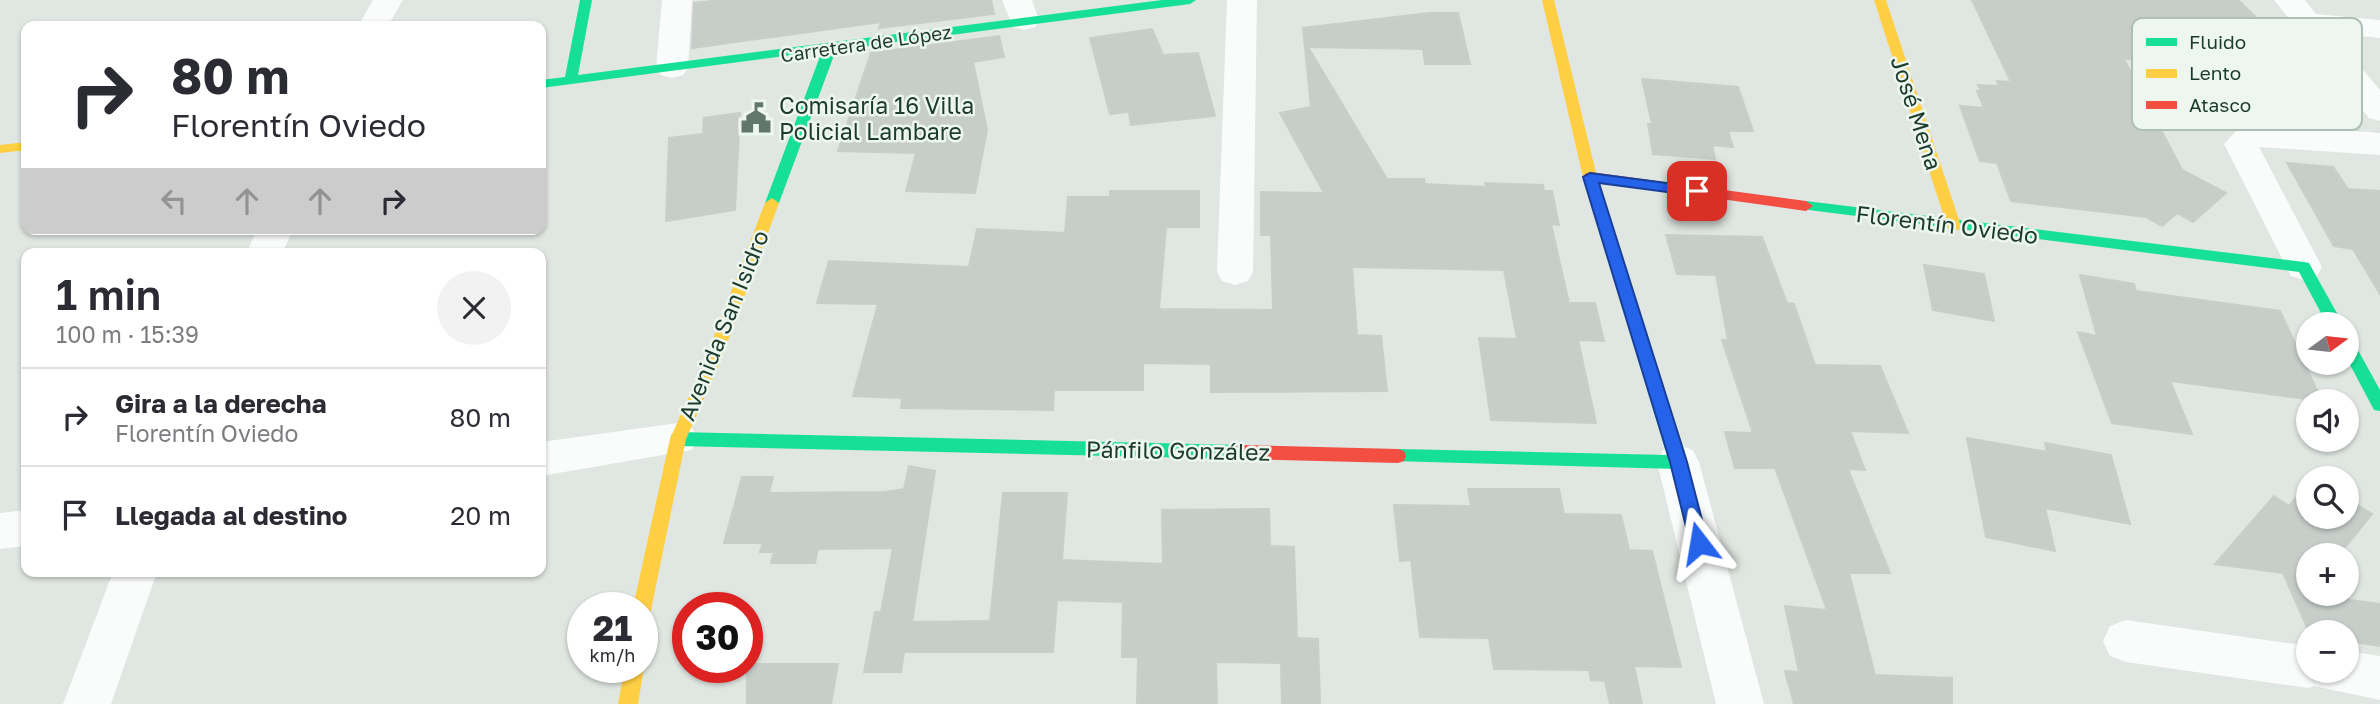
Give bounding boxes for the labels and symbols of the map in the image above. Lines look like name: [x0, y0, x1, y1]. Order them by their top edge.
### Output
legend: [2132, 18, 2362, 130]
street label: Carretera de López: [779, 20, 953, 66]
text: Fluido: [2189, 30, 2246, 53]
street label: José Mena: [1885, 53, 1949, 173]
text: Lento: [2189, 61, 2241, 84]
place label: Comisaría 16 Villa Policial Lambare: [779, 91, 974, 145]
text: Atasco: [2189, 93, 2251, 116]
public building icon: Comisaría 16 Villa Policial Lambare: [739, 101, 773, 135]
pin: [1667, 161, 1727, 221]
street label: Florentín Oviedo: [1854, 199, 2040, 249]
street label: Avenida San Isidro: [672, 226, 774, 424]
north arrow: [2296, 312, 2359, 374]
street label: Pánfilo González: [1086, 434, 1270, 466]
position arrow: [1662, 506, 1736, 580]
speed limit sign: 30: [672, 592, 763, 683]

